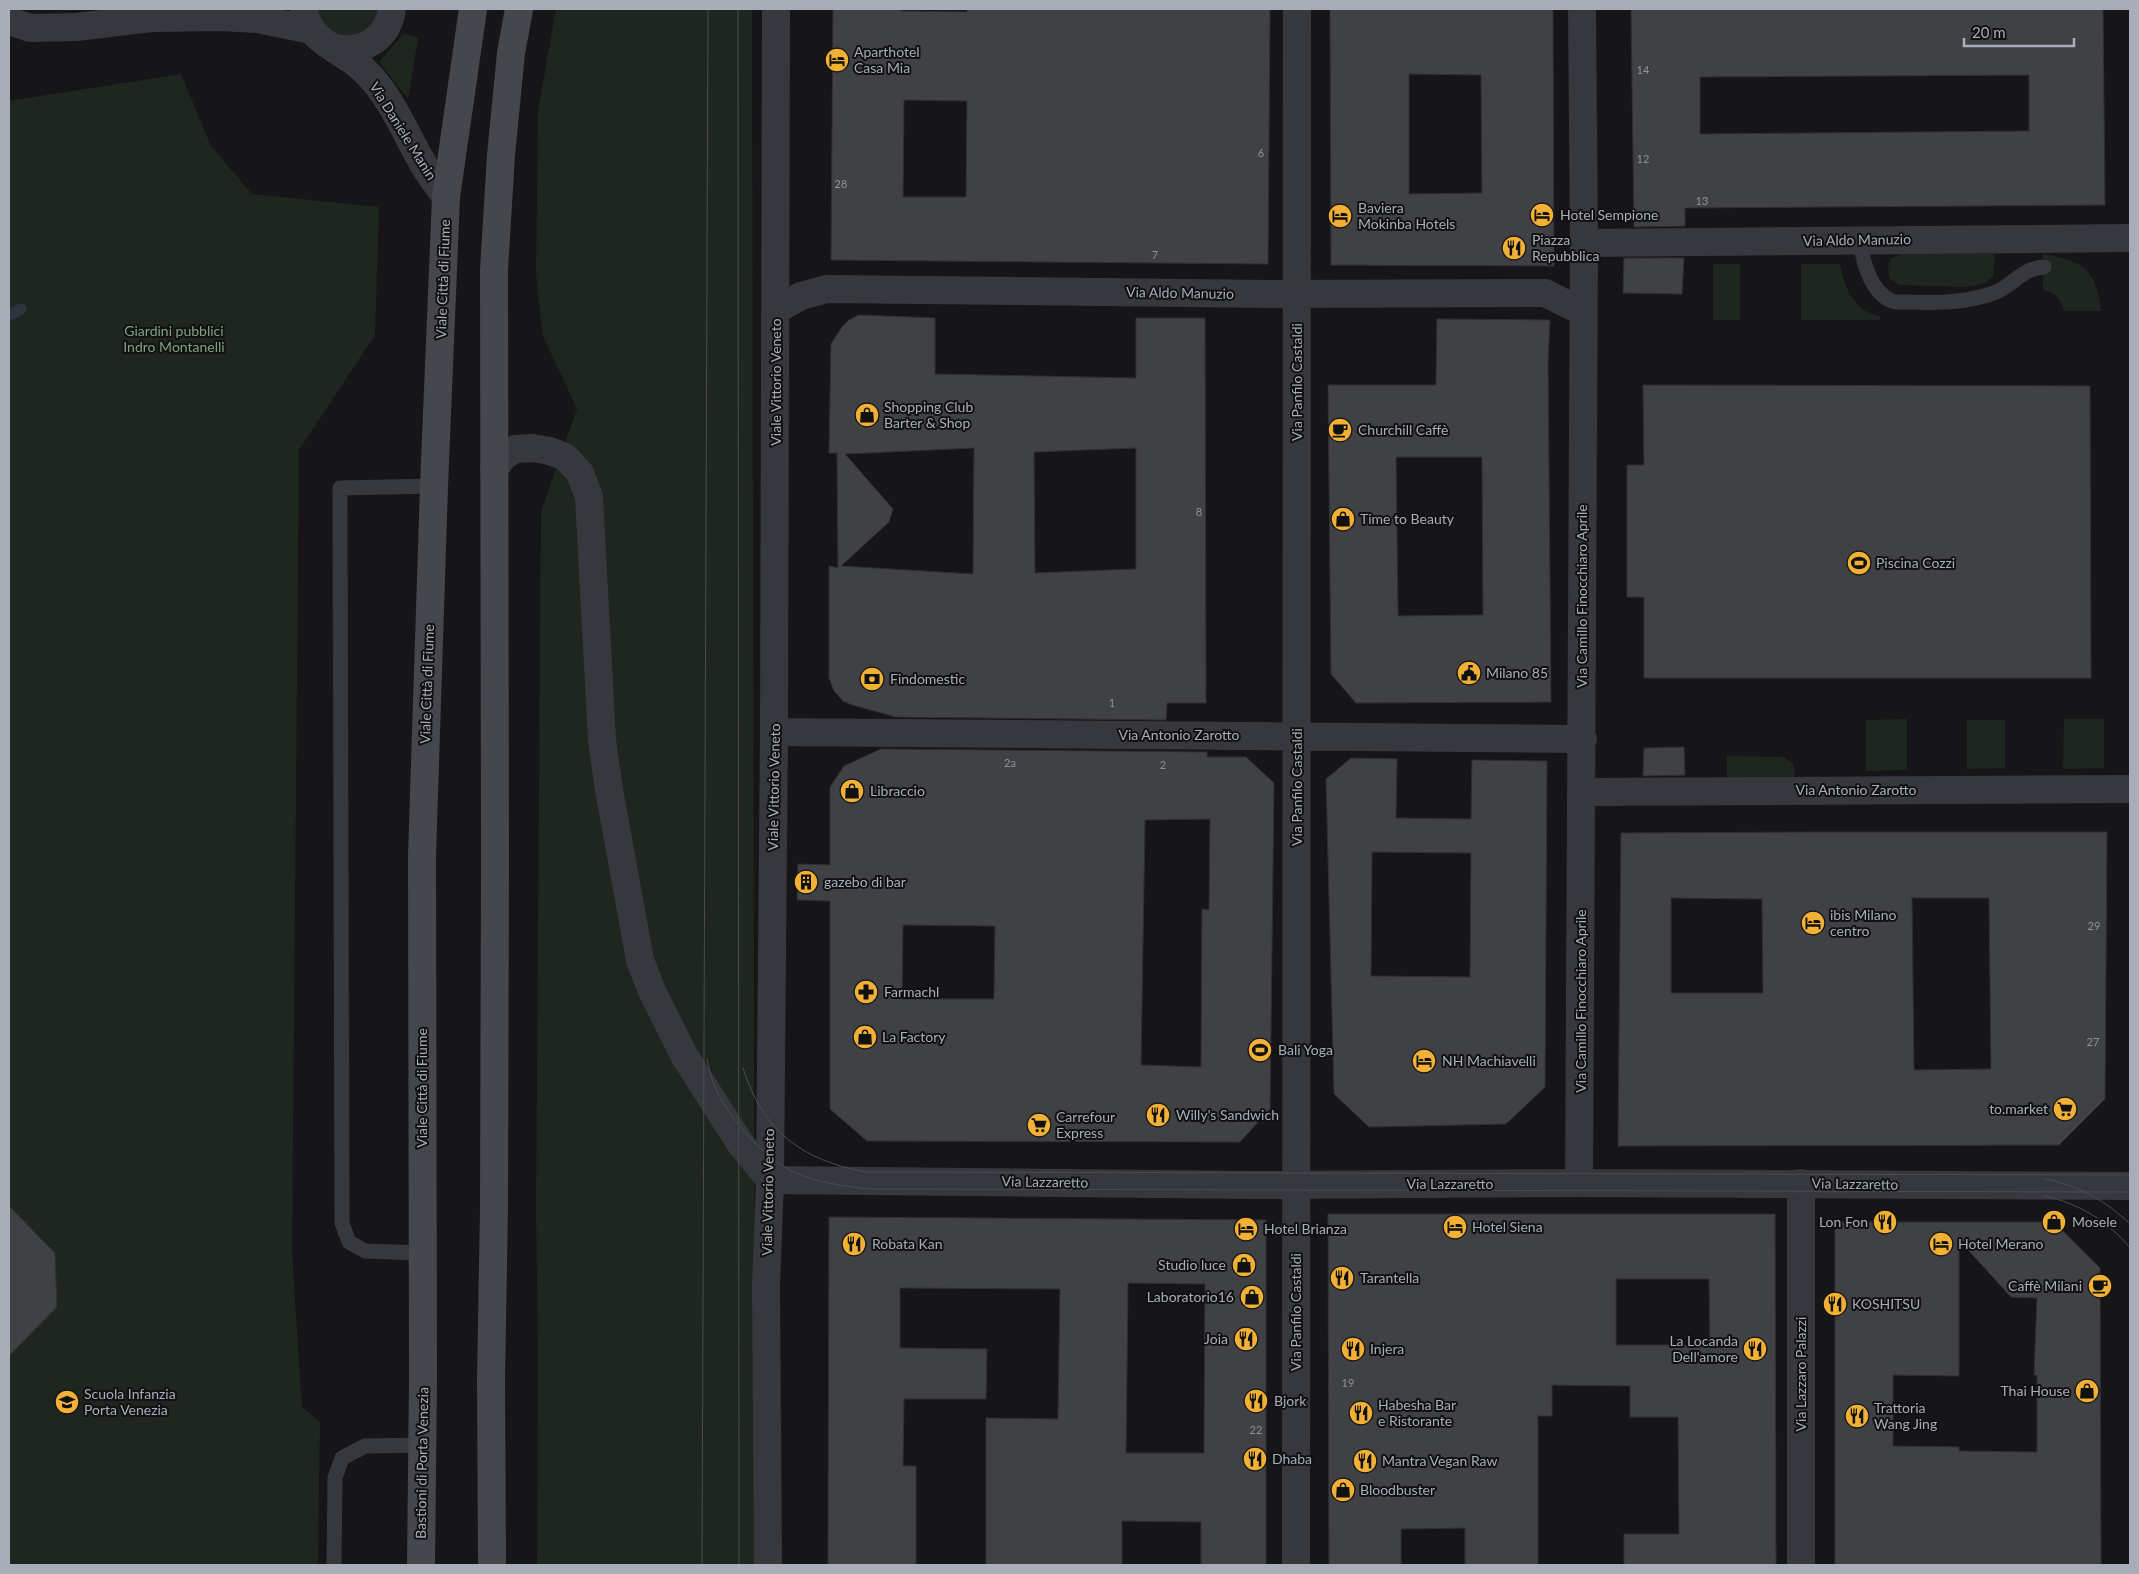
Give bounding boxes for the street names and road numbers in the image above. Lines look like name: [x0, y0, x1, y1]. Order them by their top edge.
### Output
street label: Via Daniele Manin: [366, 79, 440, 183]
street label: Viale Città di Fiume: [432, 219, 453, 339]
street label: Via Aldo Manuzio: [1803, 230, 1911, 249]
street label: Via Aldo Manuzio: [1126, 283, 1234, 302]
street label: Viale Vittorio Veneto: [767, 318, 784, 446]
street label: Via Panfilo Castaldi: [1288, 323, 1305, 441]
street label: Via Camillo Finocchiaro Aprile: [1573, 504, 1590, 688]
street label: Viale Città di Fiume: [416, 624, 437, 744]
street label: Viale Vittorio Veneto: [764, 723, 783, 851]
street label: Via Antonio Zarotto: [1118, 726, 1240, 743]
street label: Via Panfilo Castaldi: [1288, 728, 1305, 846]
street label: Via Antonio Zarotto: [1795, 781, 1917, 798]
street label: Via Camillo Finocchiaro Aprile: [1572, 909, 1589, 1093]
street label: Viale Città di Fiume: [413, 1028, 430, 1148]
street label: Viale Vittorio Veneto: [758, 1128, 777, 1256]
street label: Via Lazzaretto: [1001, 1172, 1089, 1191]
street label: Via Lazzaretto: [1811, 1174, 1899, 1193]
street label: Via Lazzaretto: [1407, 1175, 1493, 1192]
street label: Via Panfilo Castaldi: [1287, 1253, 1304, 1371]
street label: Via Lazzaro Palazzi: [1792, 1317, 1809, 1431]
street label: Bastioni di Porta Venezia: [412, 1387, 431, 1539]

